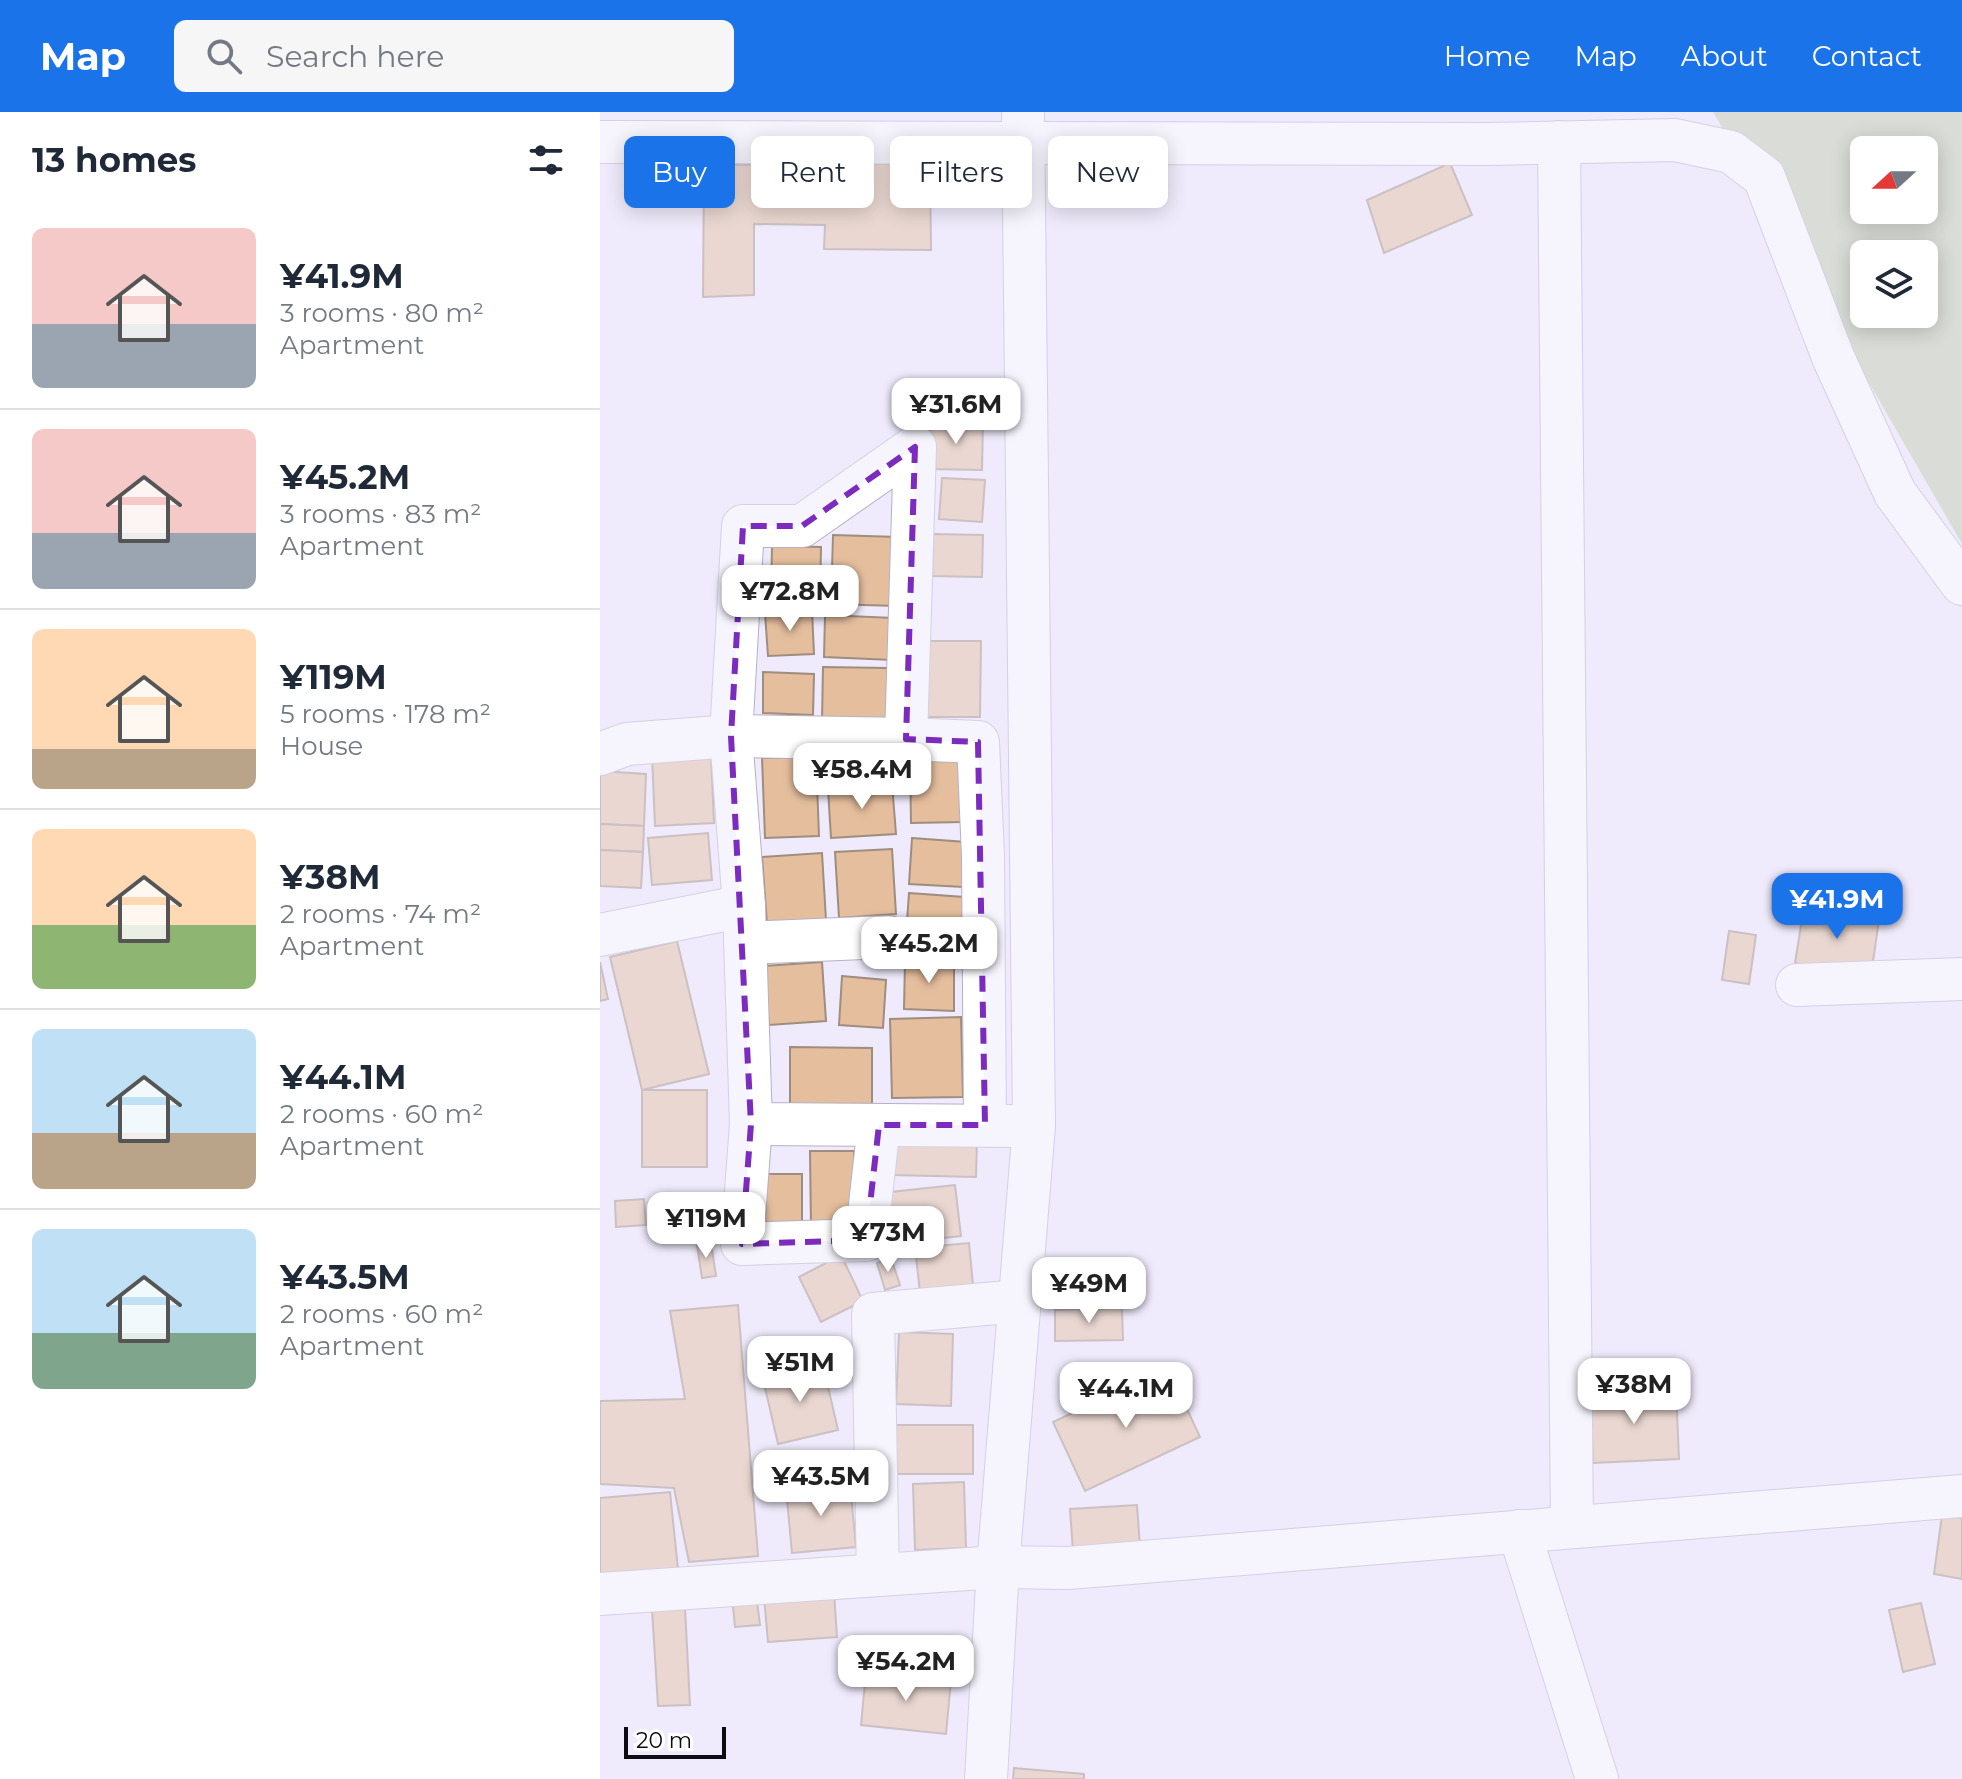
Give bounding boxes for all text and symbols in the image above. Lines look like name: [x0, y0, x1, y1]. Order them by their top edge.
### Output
search box: [174, 20, 734, 92]
text: Map: [40, 33, 126, 80]
icon: search: [202, 34, 246, 78]
text: Search here: [266, 38, 444, 75]
text: Home: [1444, 39, 1531, 73]
text: Map: [1575, 39, 1637, 73]
text: About: [1681, 39, 1768, 73]
text: Contact: [1812, 39, 1922, 73]
chip: Buy: [624, 136, 735, 208]
chip: Rent: [751, 136, 874, 208]
chip: Filters: [890, 136, 1032, 208]
chip: New: [1048, 136, 1168, 208]
north arrow: [1850, 136, 1938, 224]
map controls: [1850, 136, 1938, 328]
icon: filters: [524, 138, 568, 182]
text: 13 homes: [32, 139, 196, 181]
button: layers: [1850, 240, 1938, 328]
text: ¥41.9M: [280, 255, 404, 297]
icon: home: [96, 260, 192, 356]
text: 3 rooms · 80 m²: [280, 297, 484, 329]
text: Apartment: [280, 329, 424, 361]
pin: ¥31.6M: [891, 378, 1021, 446]
text: ¥31.6M: [910, 388, 1002, 420]
text: ¥45.2M: [280, 456, 410, 498]
icon: home: [96, 461, 192, 557]
text: 3 rooms · 83 m²: [280, 498, 481, 530]
text: Apartment: [280, 530, 424, 562]
pin: ¥72.8M: [725, 565, 855, 633]
text: ¥72.8M: [740, 575, 840, 607]
text: ¥119M: [280, 656, 387, 698]
icon: home: [96, 661, 192, 757]
text: 5 rooms · 178 m²: [280, 698, 491, 730]
text: House: [280, 730, 363, 762]
pin: ¥58.4M: [797, 743, 927, 811]
text: ¥58.4M: [811, 753, 913, 785]
text: ¥38M: [280, 856, 380, 898]
icon: home: [96, 861, 192, 957]
pin: ¥41.9M: [1772, 873, 1902, 941]
text: ¥41.9M: [1790, 883, 1884, 915]
text: 2 rooms · 74 m²: [280, 898, 481, 930]
pin: ¥45.2M: [864, 917, 994, 985]
text: ¥45.2M: [879, 927, 979, 959]
text: Apartment: [280, 930, 424, 962]
text: ¥44.1M: [280, 1056, 406, 1098]
icon: home: [96, 1061, 192, 1157]
text: 2 rooms · 60 m²: [280, 1098, 483, 1130]
text: Apartment: [280, 1130, 424, 1162]
pin: ¥119M: [650, 1192, 762, 1260]
text: ¥119M: [665, 1202, 747, 1234]
pin: ¥73M: [841, 1206, 935, 1274]
text: ¥73M: [850, 1216, 926, 1248]
text: ¥43.5M: [280, 1256, 410, 1298]
pin: ¥49M: [1042, 1257, 1136, 1325]
icon: home: [96, 1261, 192, 1357]
text: ¥49M: [1050, 1267, 1128, 1299]
text: 2 rooms · 60 m²: [280, 1298, 483, 1330]
text: Apartment: [280, 1330, 424, 1362]
pin: ¥51M: [753, 1336, 847, 1404]
text: ¥51M: [765, 1346, 835, 1378]
pin: ¥38M: [1587, 1358, 1681, 1426]
pin: ¥44.1M: [1061, 1362, 1191, 1430]
text: ¥38M: [1596, 1368, 1672, 1400]
text: ¥44.1M: [1078, 1372, 1174, 1404]
pin: ¥43.5M: [756, 1450, 886, 1518]
text: ¥43.5M: [771, 1460, 871, 1492]
pin: ¥54.2M: [841, 1635, 971, 1703]
text: ¥54.2M: [856, 1645, 956, 1677]
scale bar: [624, 1723, 726, 1759]
text: 20 m: [636, 1727, 692, 1754]

